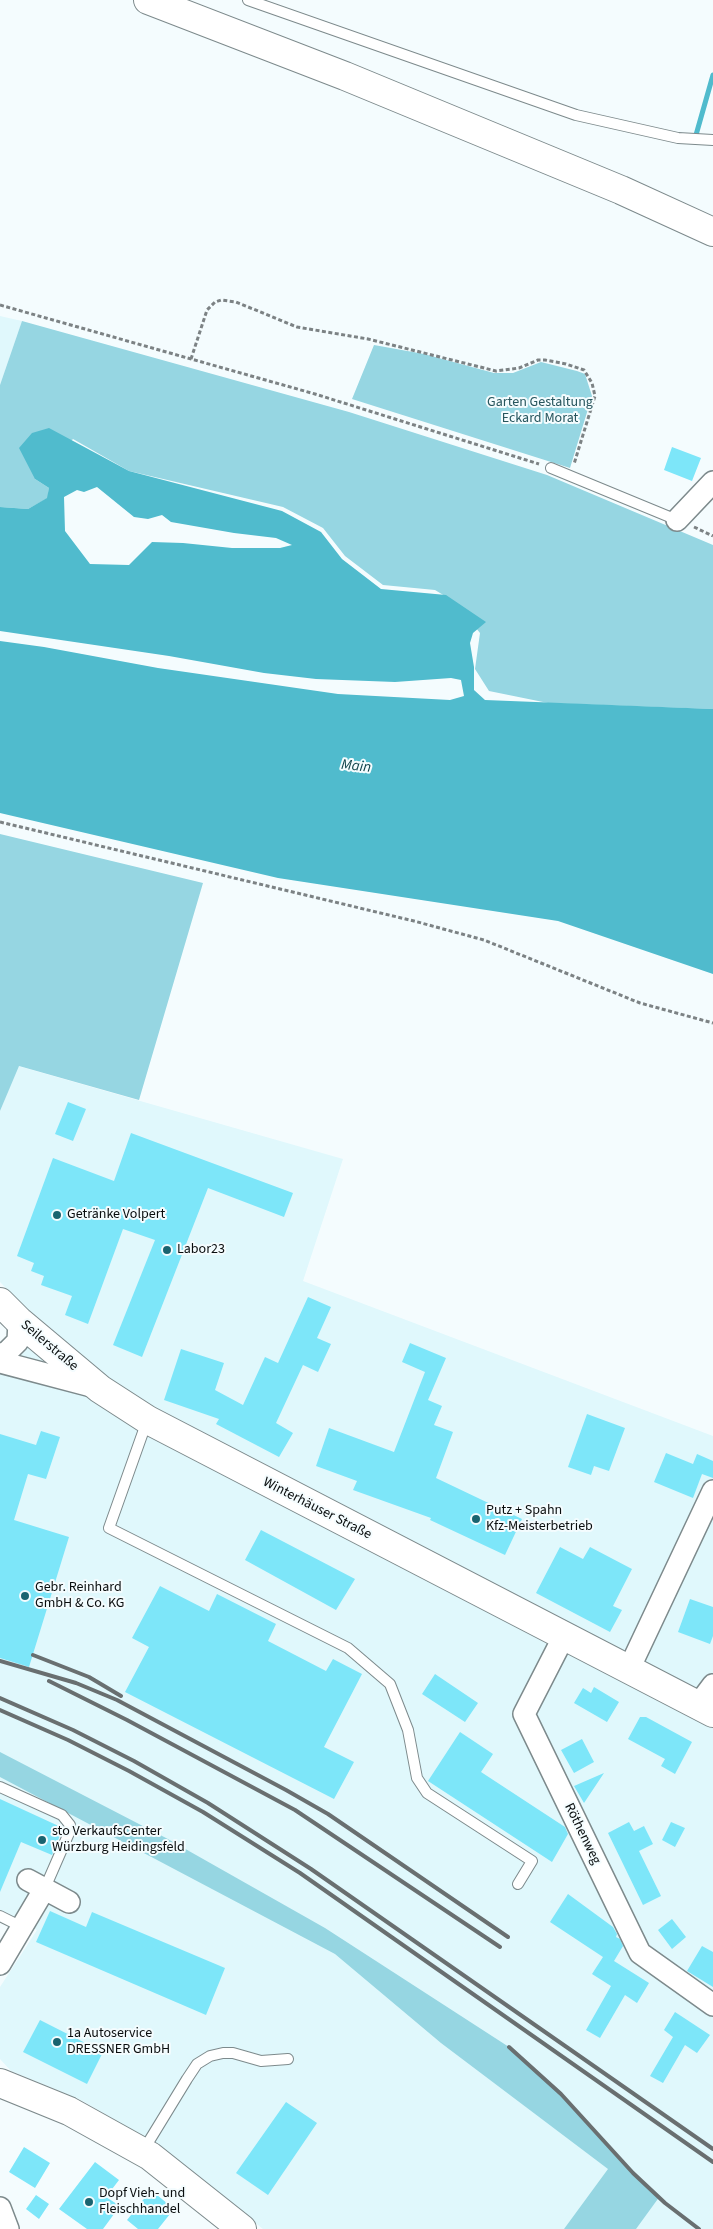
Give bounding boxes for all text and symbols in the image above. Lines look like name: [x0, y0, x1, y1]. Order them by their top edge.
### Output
park label: Garten Gestaltung Eckard Morat: [487, 395, 593, 428]
water label: Main: [340, 756, 372, 778]
place label: Getränke Volpert: [67, 1207, 165, 1223]
marker: Getränke Volpert: [51, 1209, 63, 1221]
place label: Labor23: [177, 1242, 225, 1258]
marker: Labor23: [161, 1244, 173, 1256]
street label: Seilerstraße: [17, 1317, 81, 1375]
street label: Winterhäuser Straße: [260, 1474, 374, 1544]
place label: Putz + Spahn Kfz-Meisterbetrieb: [486, 1503, 593, 1535]
marker: Putz + Spahn Kfz-Meisterbetrieb: [470, 1513, 482, 1525]
place label: Gebr. Reinhard GmbH & Co. KG: [35, 1580, 124, 1612]
marker: Gebr. Reinhard GmbH & Co. KG: [19, 1590, 31, 1602]
street label: Röthenweg: [560, 1801, 604, 1867]
place label: sto VerkaufsCenter Würzburg Heidingsfeld: [52, 1824, 185, 1856]
marker: sto VerkaufsCenter Würzburg Heidingsfeld: [36, 1834, 48, 1846]
place label: 1a Autoservice DRESSNER GmbH: [67, 2026, 170, 2058]
marker: 1a Autoservice DRESSNER GmbH: [51, 2036, 63, 2048]
place label: Dopf Vieh- und Fleischhandel: [99, 2186, 185, 2218]
marker: Dopf Vieh- und Fleischhandel: [83, 2196, 95, 2208]

